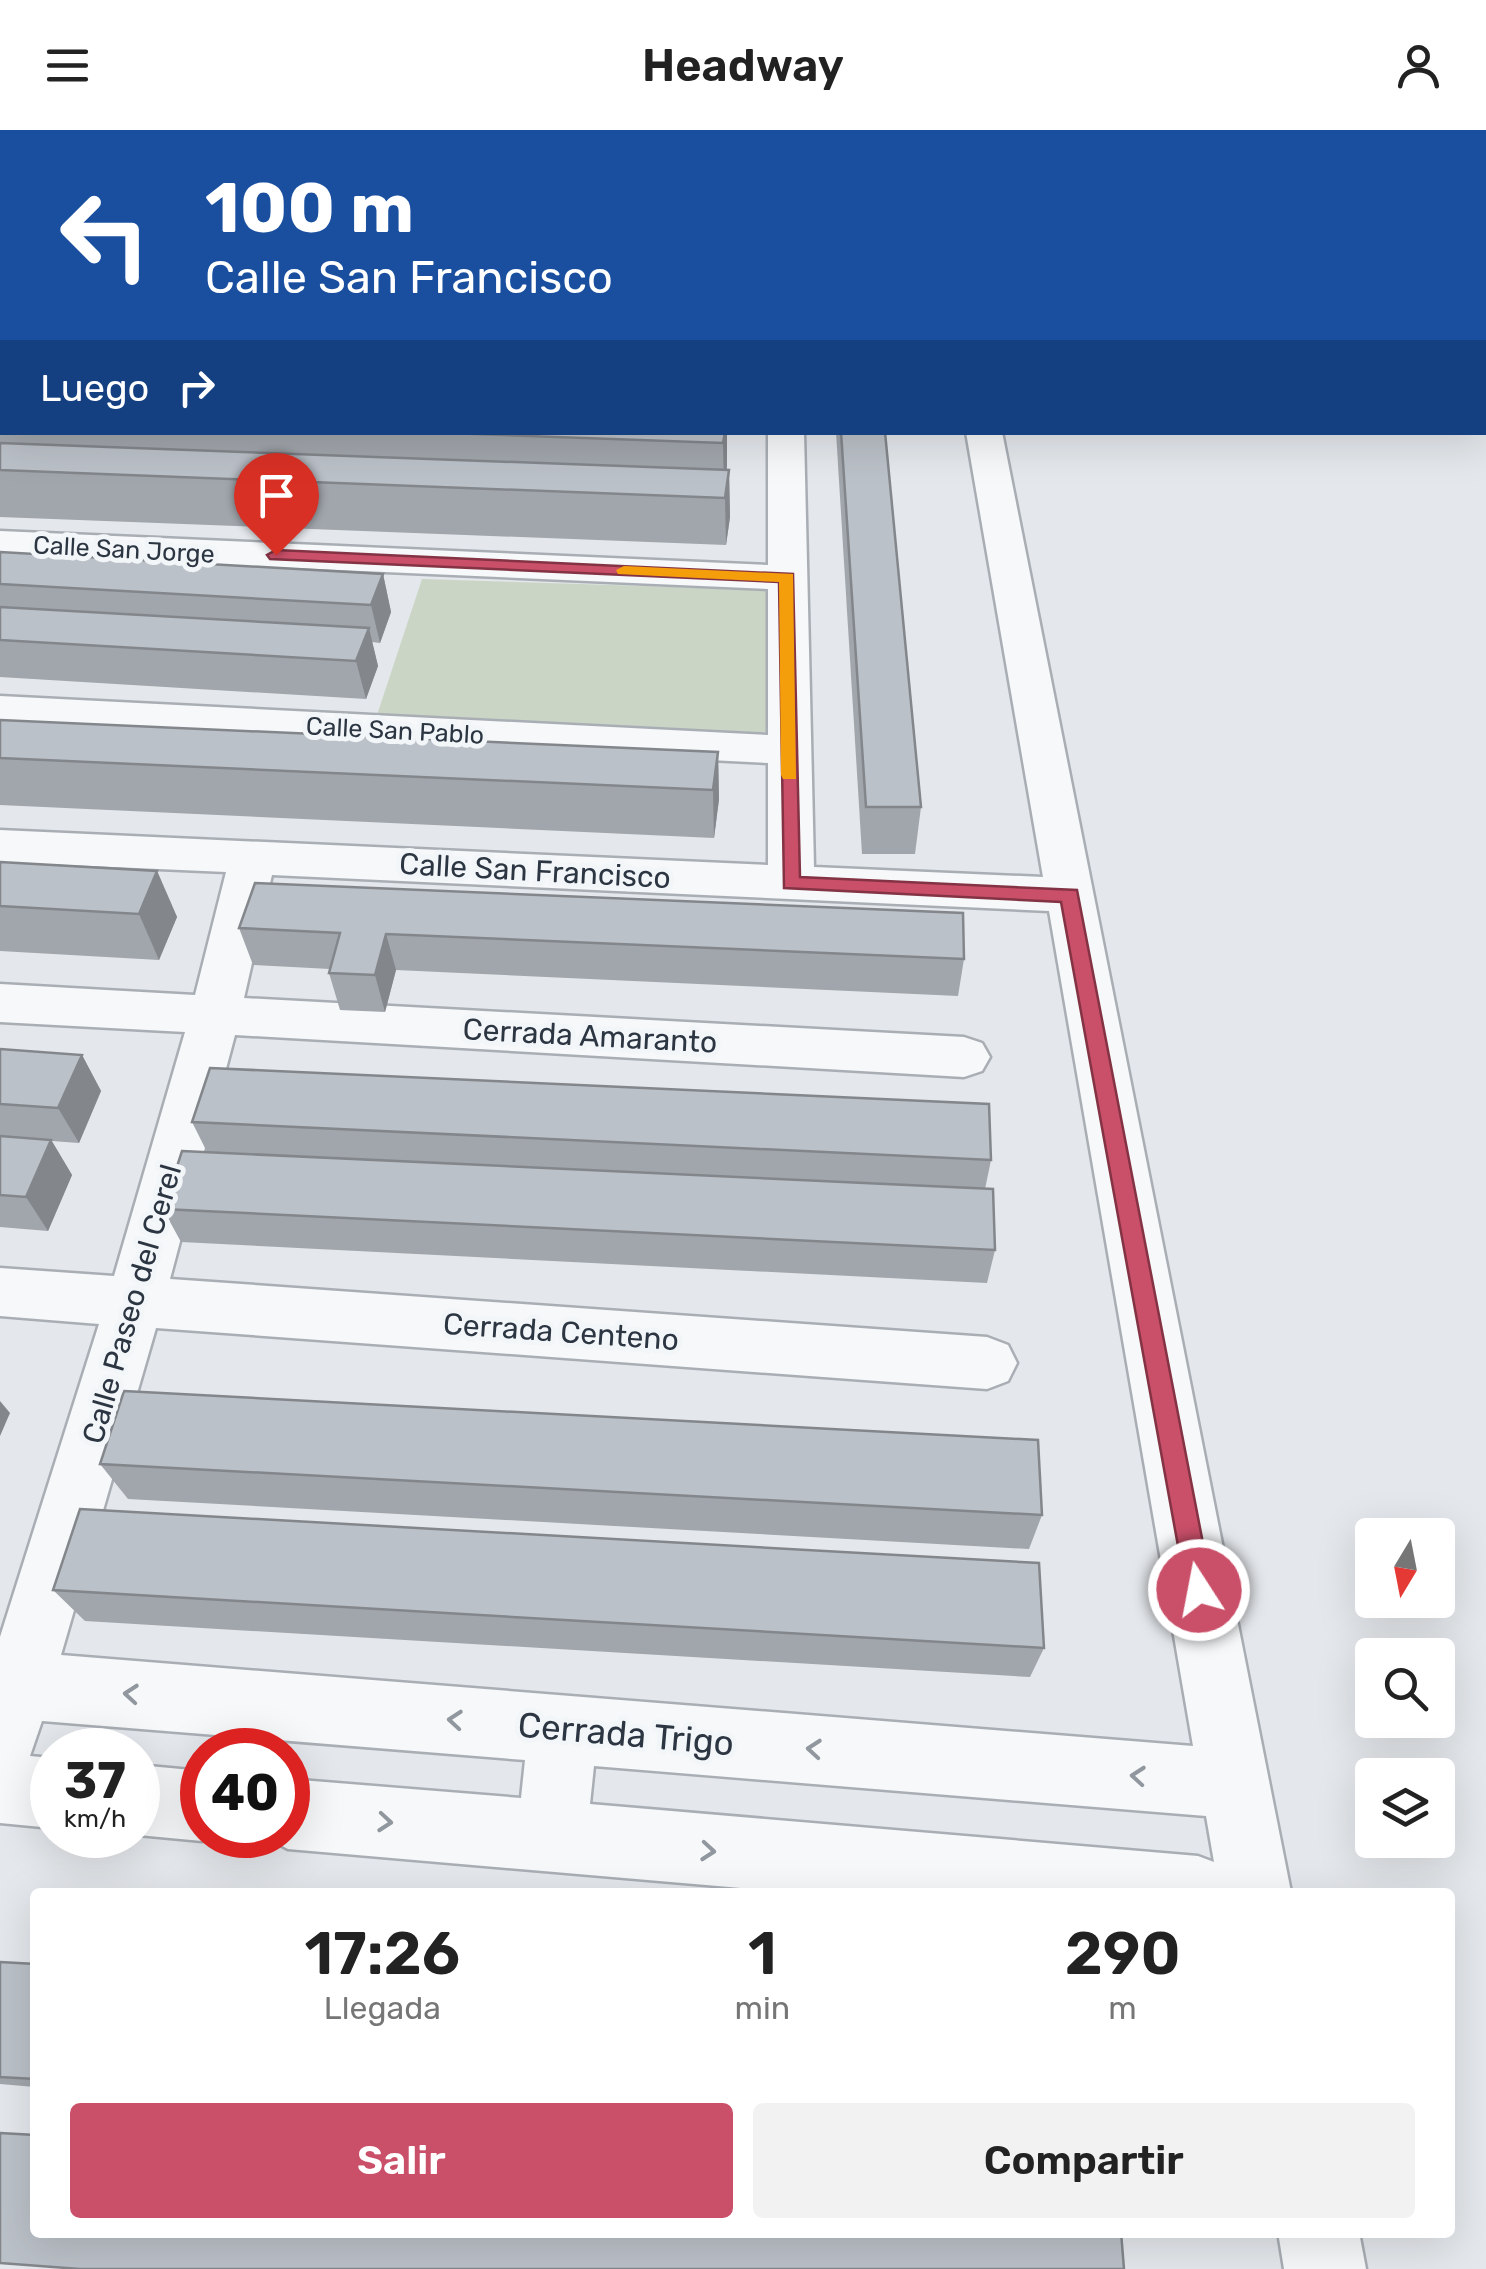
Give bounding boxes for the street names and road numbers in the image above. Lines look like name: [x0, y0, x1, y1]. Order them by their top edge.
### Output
street label: Calle San Jorge: [32, 530, 215, 569]
street label: Calle San Pablo: [305, 711, 485, 750]
street label: Calle San Francisco: [398, 846, 672, 896]
street label: Cerrada Amaranto: [462, 1011, 718, 1061]
street label: Calle Paseo del Cerel: [75, 1160, 189, 1448]
street label: Cerrada Centeno: [442, 1306, 680, 1358]
street label: Cerrada Trigo: [516, 1704, 736, 1764]

